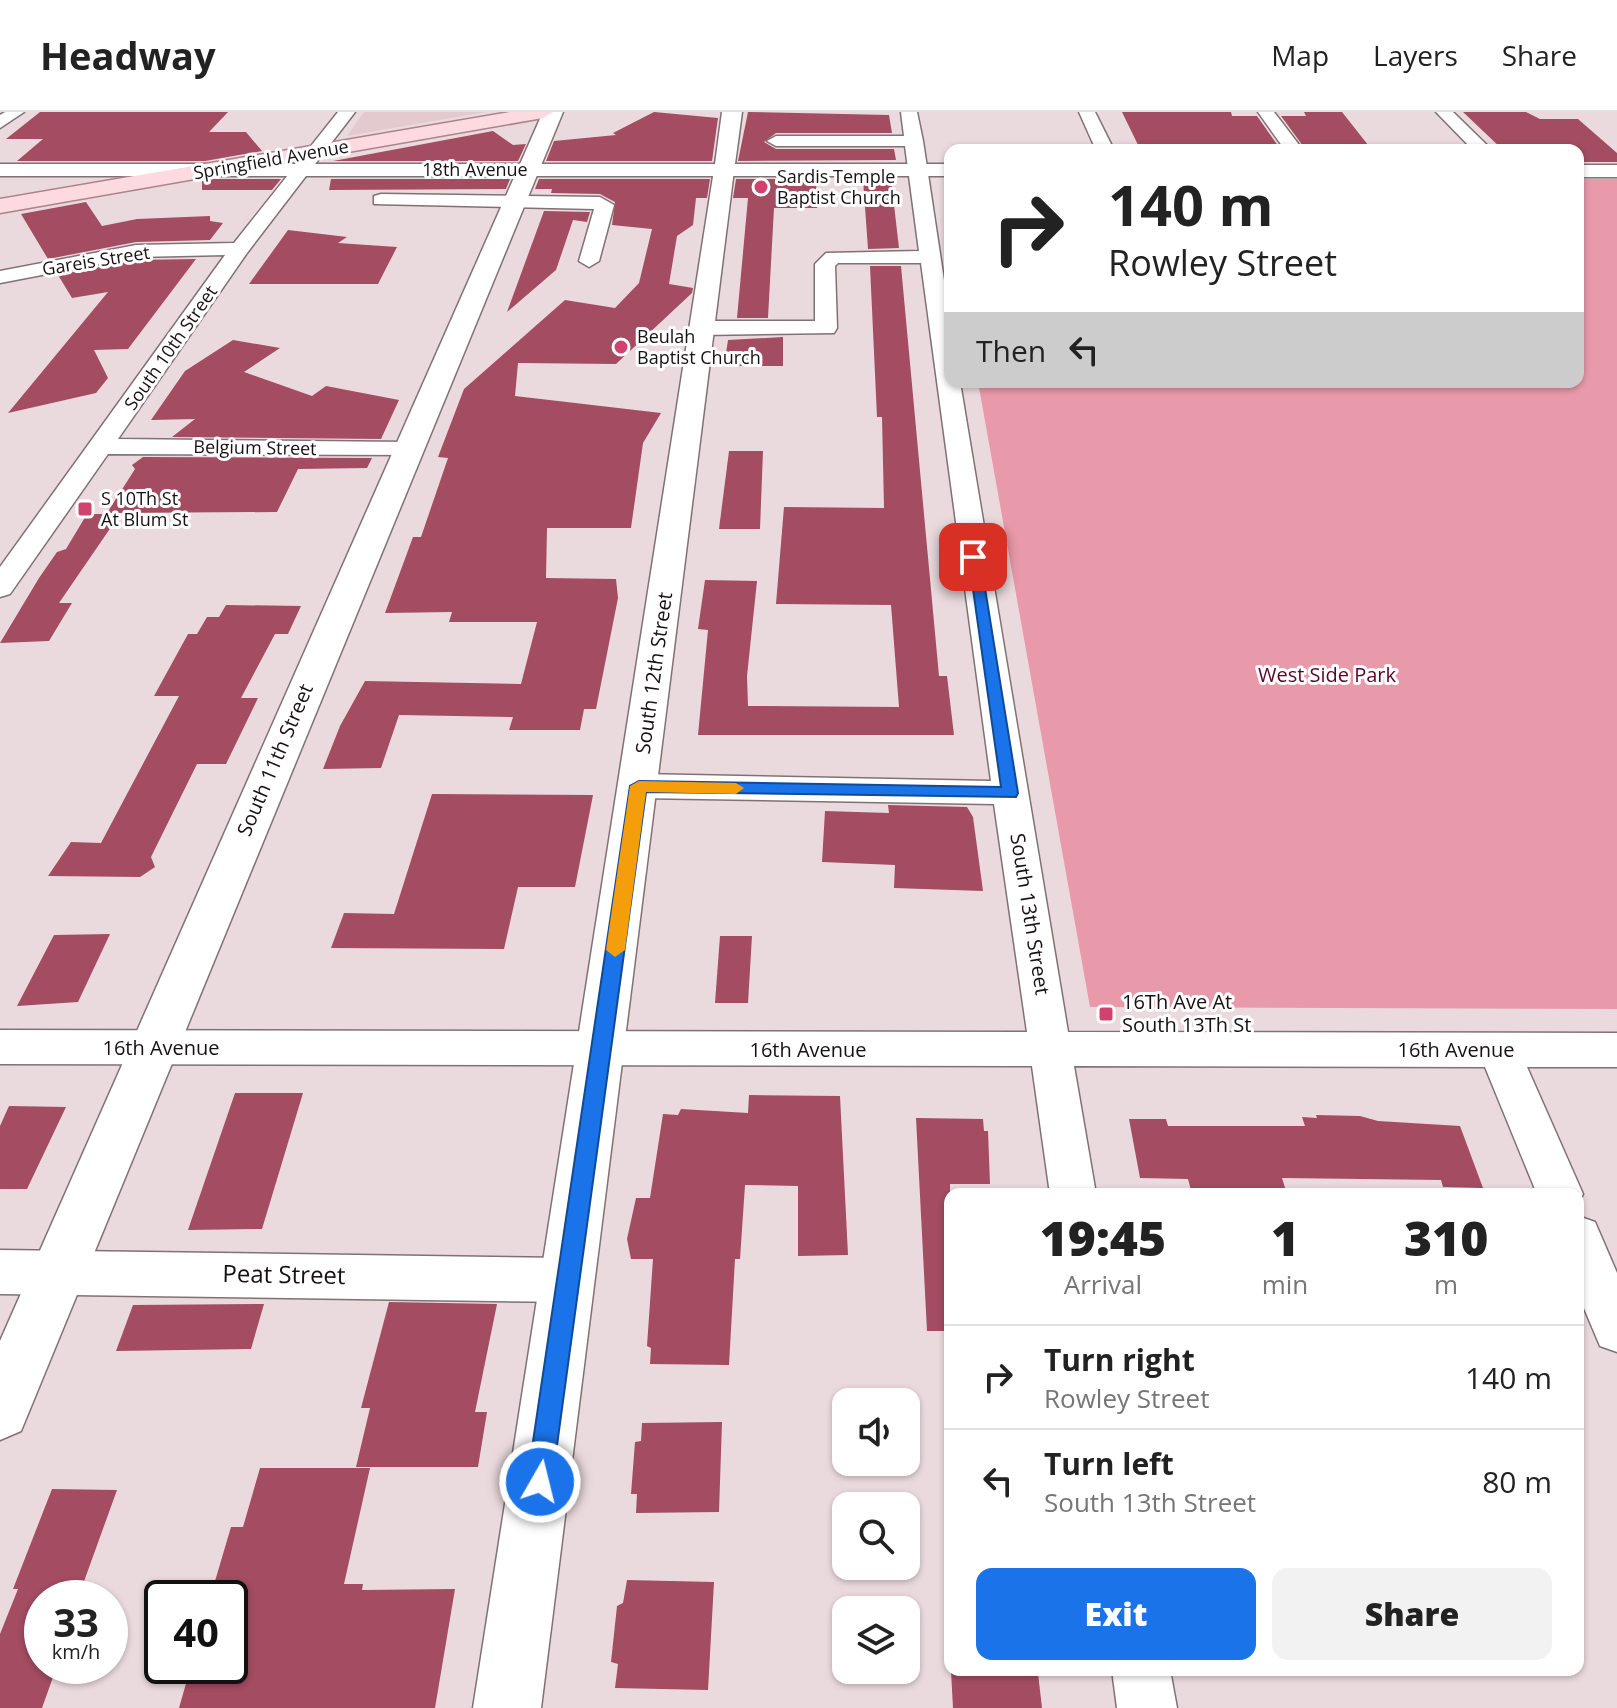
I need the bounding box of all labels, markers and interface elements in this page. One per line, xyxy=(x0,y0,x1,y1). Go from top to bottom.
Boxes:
text: Headway xyxy=(40,29,216,81)
text: Map xyxy=(1271,36,1329,74)
text: Layers xyxy=(1373,36,1458,74)
text: Share xyxy=(1502,36,1577,74)
street label: Springfield Avenue xyxy=(191,134,350,184)
street label: 18th Avenue xyxy=(422,157,528,181)
place label: Sardis Temple Baptist Church xyxy=(777,164,901,209)
text: 140 m xyxy=(1108,166,1274,242)
icon: right xyxy=(976,176,1080,280)
marker: Sardis Temple Baptist Church xyxy=(752,178,770,196)
text: Rowley Street xyxy=(1108,238,1337,287)
street label: Gareis Street xyxy=(40,240,151,280)
street label: South 10th Street xyxy=(118,280,222,414)
place label: Beulah Baptist Church xyxy=(637,324,761,369)
icon: left xyxy=(1062,328,1106,372)
text: Then xyxy=(976,330,1046,371)
marker: Beulah Baptist Church xyxy=(612,338,630,356)
street label: Belgium Street xyxy=(193,434,317,460)
place label: S 10Th St At Blum St xyxy=(101,486,188,531)
marker: S 10Th St At Blum St xyxy=(76,500,94,518)
pin xyxy=(939,523,1007,591)
icon: arrive xyxy=(951,535,995,579)
street label: South 12th Street xyxy=(629,590,678,756)
park label: West Side Park xyxy=(1258,661,1397,688)
street label: South 11th Street xyxy=(230,679,319,840)
street label: South 13th Street xyxy=(1004,831,1057,997)
place label: 16Th Ave At South 13Th St xyxy=(1122,988,1251,1038)
marker: 16Th Ave At South 13Th St xyxy=(1097,1005,1115,1023)
street label: 16th Avenue xyxy=(102,1034,220,1061)
street label: 16th Avenue xyxy=(749,1036,867,1063)
street label: 16th Avenue xyxy=(1397,1036,1515,1063)
text: 19:45 xyxy=(1040,1205,1166,1270)
text: 1 xyxy=(1271,1205,1299,1270)
text: 310 xyxy=(1404,1205,1488,1270)
street label: Peat Street xyxy=(222,1256,346,1291)
text: Arrival xyxy=(1064,1266,1142,1302)
text: min xyxy=(1262,1266,1308,1302)
text: m xyxy=(1434,1266,1458,1302)
text: Turn right xyxy=(1044,1339,1195,1380)
icon: right xyxy=(976,1355,1020,1399)
text: 140 m xyxy=(1465,1357,1552,1398)
text: Rowley Street xyxy=(1044,1380,1209,1416)
map controls xyxy=(832,1388,920,1684)
button: sound xyxy=(832,1388,920,1476)
position arrow xyxy=(498,1440,582,1524)
text: Turn left xyxy=(1044,1443,1174,1484)
icon: left xyxy=(976,1459,1020,1503)
text: 80 m xyxy=(1482,1461,1552,1502)
text: South 13th Street xyxy=(1044,1484,1256,1520)
button: search xyxy=(832,1492,920,1580)
button: Exit xyxy=(976,1568,1256,1660)
button: Share xyxy=(1272,1568,1552,1660)
speed limit sign: 40 xyxy=(144,1580,248,1684)
text: 33 xyxy=(53,1594,99,1649)
button: layers xyxy=(832,1596,920,1684)
text: km/h xyxy=(52,1638,100,1665)

